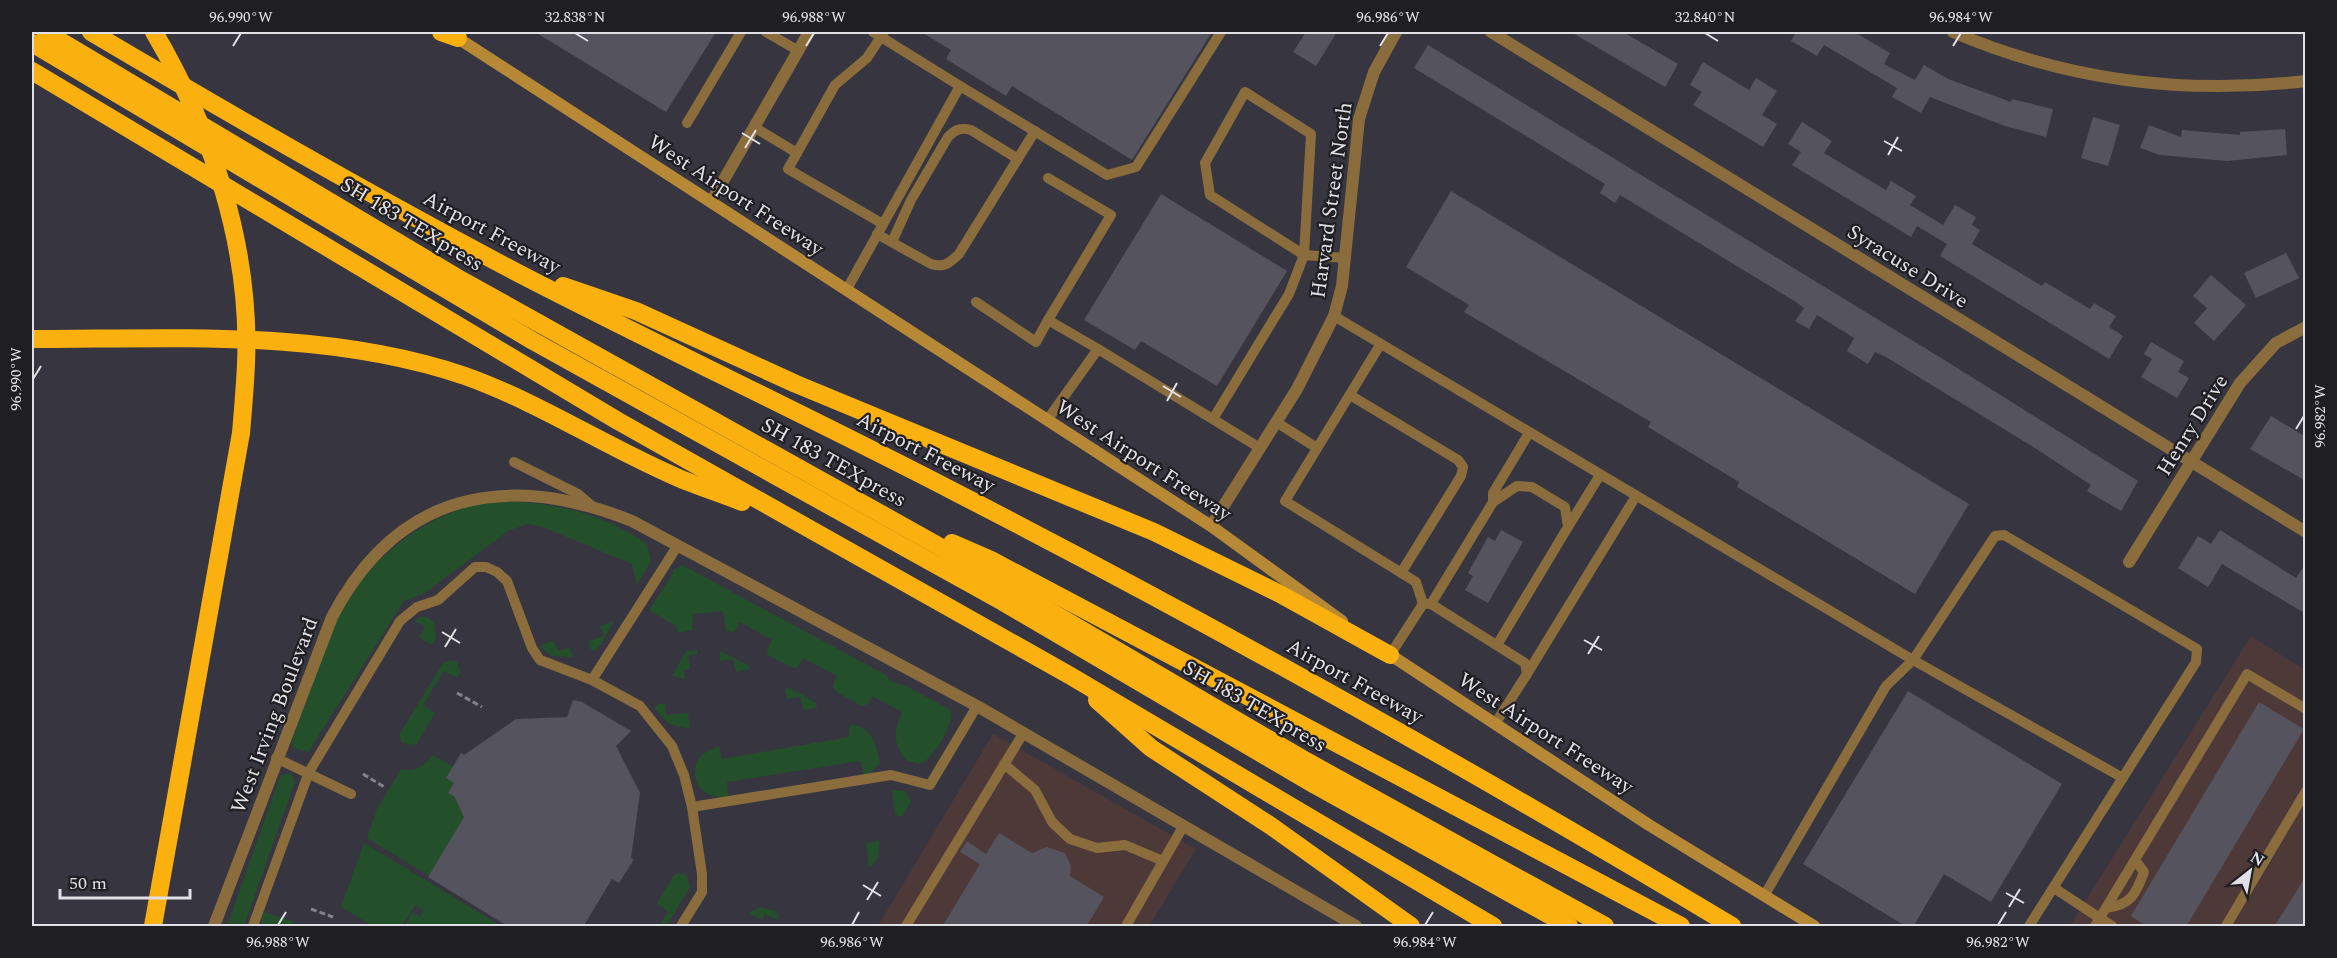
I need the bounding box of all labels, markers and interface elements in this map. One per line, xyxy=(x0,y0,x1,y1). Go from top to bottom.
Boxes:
text: 96.990°W xyxy=(209,6,273,29)
text: 32.838°N xyxy=(545,6,605,29)
text: 96.988°W xyxy=(782,6,846,29)
text: 96.986°W xyxy=(1356,6,1420,29)
text: 32.840°N xyxy=(1675,6,1735,29)
text: 96.984°W xyxy=(1929,6,1993,29)
street label: Harvard Street North xyxy=(1302,100,1362,300)
street label: West Airport Freeway xyxy=(641,127,830,265)
street label: SH 183 TEXpress xyxy=(334,169,489,280)
street label: Airport Freeway xyxy=(417,183,567,283)
street label: Syracuse Drive xyxy=(1840,217,1975,317)
text: 96.990°W xyxy=(5,347,28,411)
street label: Henry Drive xyxy=(2149,369,2237,483)
text: 96.982°W xyxy=(2309,384,2332,448)
street label: West Airport Freeway xyxy=(1049,392,1238,530)
street label: Airport Freeway xyxy=(851,404,1001,502)
street label: SH 183 TEXpress xyxy=(755,410,912,516)
street label: West Irving Boulevard xyxy=(223,613,327,818)
street label: Airport Freeway xyxy=(1280,631,1430,733)
street label: SH 183 TEXpress xyxy=(1176,653,1333,761)
street label: West Airport Freeway xyxy=(1451,665,1640,803)
north arrow xyxy=(2220,841,2280,901)
text: N xyxy=(2245,845,2269,873)
scale bar xyxy=(60,862,190,900)
text: 50 m xyxy=(69,870,107,897)
text: 96.988°W xyxy=(246,931,310,954)
text: 96.986°W xyxy=(820,931,884,954)
text: 96.984°W xyxy=(1393,931,1457,954)
text: 96.982°W xyxy=(1966,931,2030,954)

